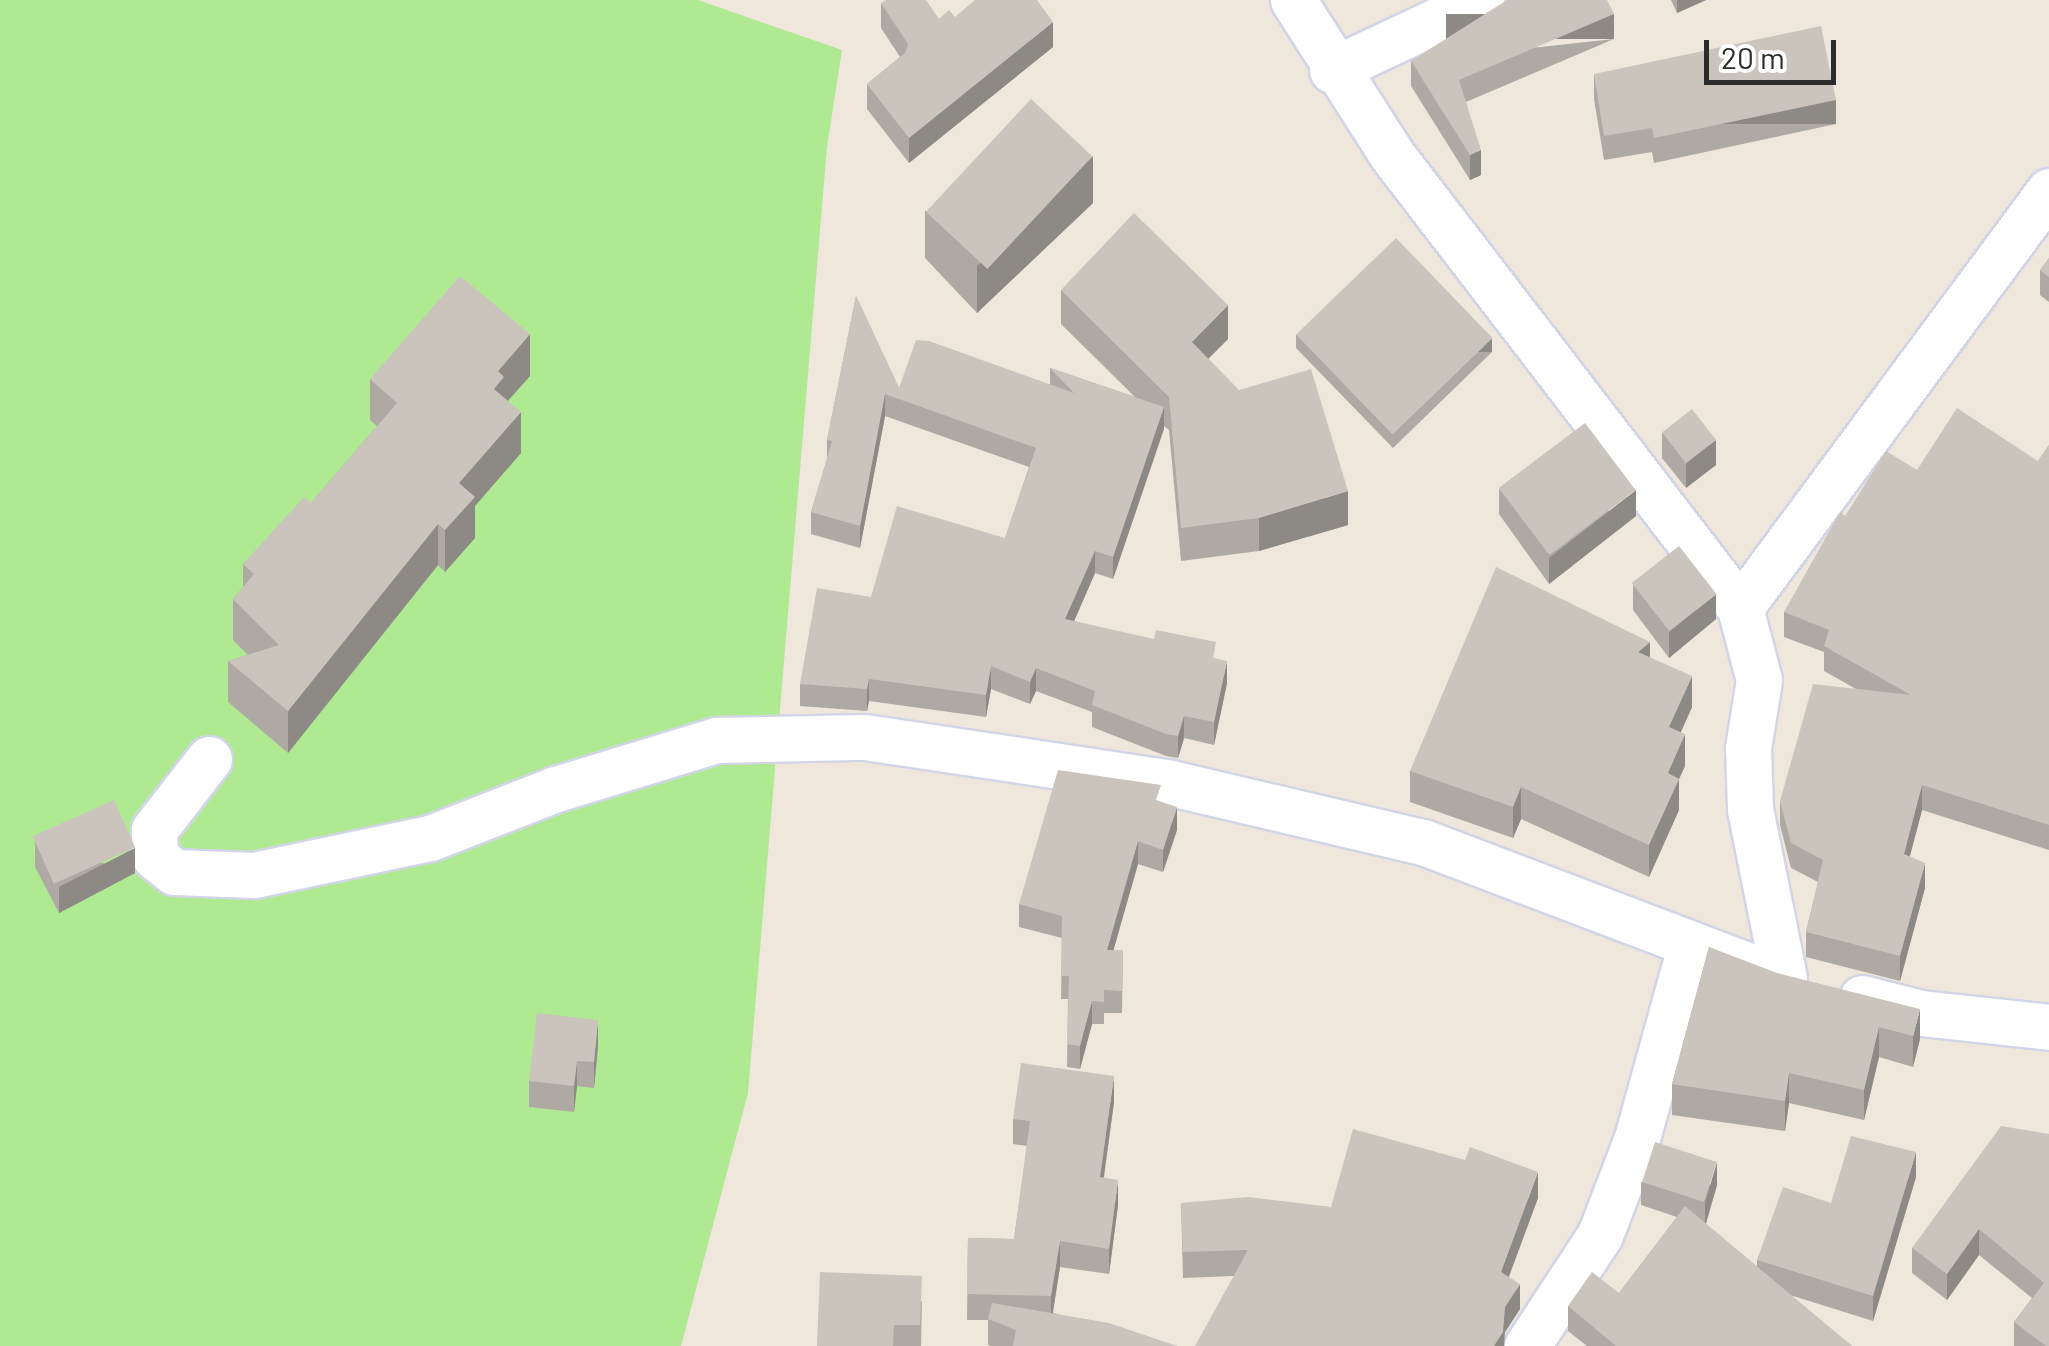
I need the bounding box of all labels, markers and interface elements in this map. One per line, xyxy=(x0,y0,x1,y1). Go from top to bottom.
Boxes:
scale bar xyxy=(1709,20,1842,82)
text: 20 m xyxy=(1721,39,1785,75)

